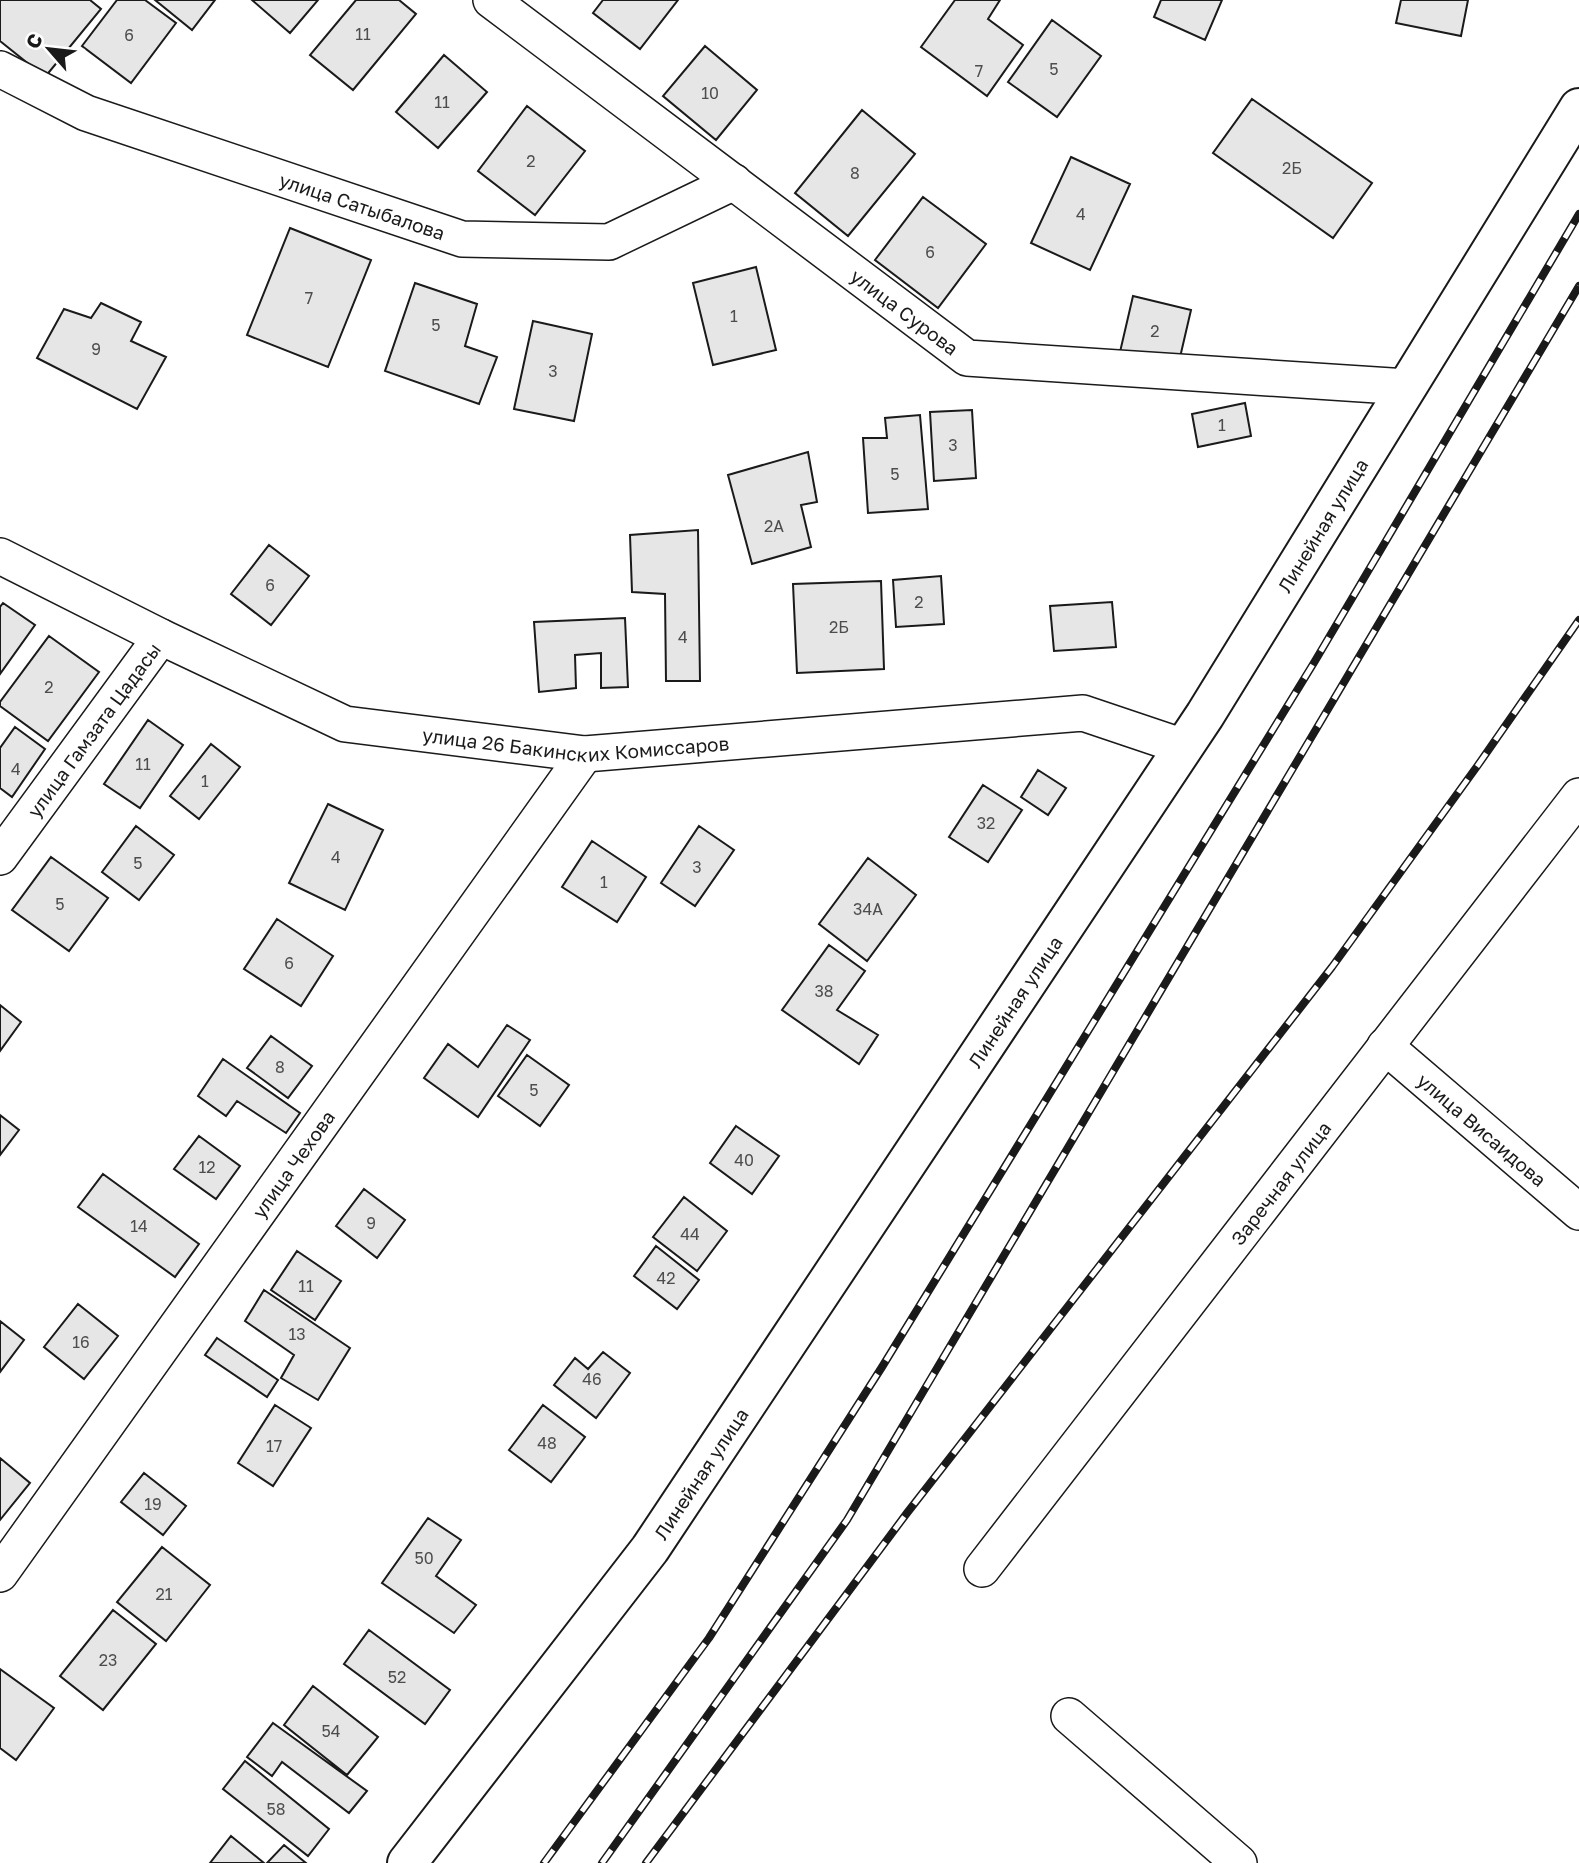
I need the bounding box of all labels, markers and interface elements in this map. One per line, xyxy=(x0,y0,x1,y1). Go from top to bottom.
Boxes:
north arrow xyxy=(14,14,84,84)
house number: 11 xyxy=(355,24,371,44)
house number: 6 xyxy=(124,25,134,45)
text: С xyxy=(20,29,47,52)
house number: 5 xyxy=(1049,59,1059,79)
house number: 7 xyxy=(975,61,983,81)
house number: 10 xyxy=(701,83,719,103)
house number: 11 xyxy=(434,92,450,112)
house number: 2 xyxy=(526,151,536,171)
house number: 2Б xyxy=(1282,158,1302,178)
house number: 8 xyxy=(850,163,860,183)
street label: улица Сатыбалова xyxy=(277,167,448,244)
house number: 4 xyxy=(1076,204,1086,224)
house number: 6 xyxy=(925,242,935,262)
street label: улица Сурова xyxy=(847,264,963,359)
house number: 7 xyxy=(305,288,313,308)
house number: 1 xyxy=(730,306,738,326)
house number: 5 xyxy=(431,315,441,335)
house number: 2 xyxy=(1150,321,1160,341)
house number: 9 xyxy=(91,339,101,359)
house number: 3 xyxy=(548,361,558,381)
house number: 1 xyxy=(1218,415,1226,435)
house number: 3 xyxy=(948,435,958,455)
street label: Линейная улица xyxy=(1272,454,1372,596)
house number: 5 xyxy=(890,464,900,484)
house number: 2А xyxy=(764,516,784,536)
house number: 6 xyxy=(265,575,275,595)
house number: 2 xyxy=(914,592,924,612)
house number: 2Б xyxy=(829,617,849,637)
house number: 4 xyxy=(678,627,688,647)
street label: улица Гамзата Цадасы xyxy=(22,638,165,821)
house number: 2 xyxy=(44,677,54,697)
street label: улица 26 Бакинских Комиссаров xyxy=(421,722,730,766)
house number: 11 xyxy=(135,754,151,774)
house number: 4 xyxy=(11,759,21,779)
house number: 1 xyxy=(201,771,209,791)
house number: 32 xyxy=(977,813,995,833)
house number: 4 xyxy=(331,847,341,867)
house number: 5 xyxy=(133,853,143,873)
house number: 3 xyxy=(692,857,702,877)
house number: 1 xyxy=(600,872,608,892)
house number: 5 xyxy=(55,894,65,914)
house number: 34А xyxy=(853,899,883,919)
street label: Линейная улица xyxy=(963,931,1066,1071)
house number: 6 xyxy=(284,953,294,973)
house number: 38 xyxy=(814,981,834,1001)
house number: 8 xyxy=(275,1057,285,1077)
street label: улица Висаидова xyxy=(1413,1068,1551,1191)
house number: 5 xyxy=(529,1080,539,1100)
street label: улица Чехова xyxy=(247,1105,339,1222)
street label: Заречная улица xyxy=(1225,1116,1335,1249)
house number: 40 xyxy=(734,1150,754,1170)
house number: 12 xyxy=(198,1157,216,1177)
house number: 9 xyxy=(366,1213,376,1233)
house number: 14 xyxy=(130,1216,148,1236)
house number: 44 xyxy=(680,1224,700,1244)
house number: 42 xyxy=(656,1268,676,1288)
house number: 11 xyxy=(298,1276,314,1296)
house number: 13 xyxy=(288,1324,306,1344)
house number: 16 xyxy=(72,1332,90,1352)
house number: 46 xyxy=(582,1369,602,1389)
street label: Линейная улица xyxy=(648,1403,752,1543)
house number: 48 xyxy=(537,1433,557,1453)
house number: 17 xyxy=(266,1436,282,1456)
house number: 19 xyxy=(144,1494,162,1514)
house number: 50 xyxy=(414,1548,434,1568)
house number: 21 xyxy=(155,1584,173,1604)
house number: 23 xyxy=(99,1650,117,1670)
house number: 52 xyxy=(388,1667,406,1687)
house number: 54 xyxy=(321,1721,341,1741)
house number: 58 xyxy=(266,1799,286,1819)

